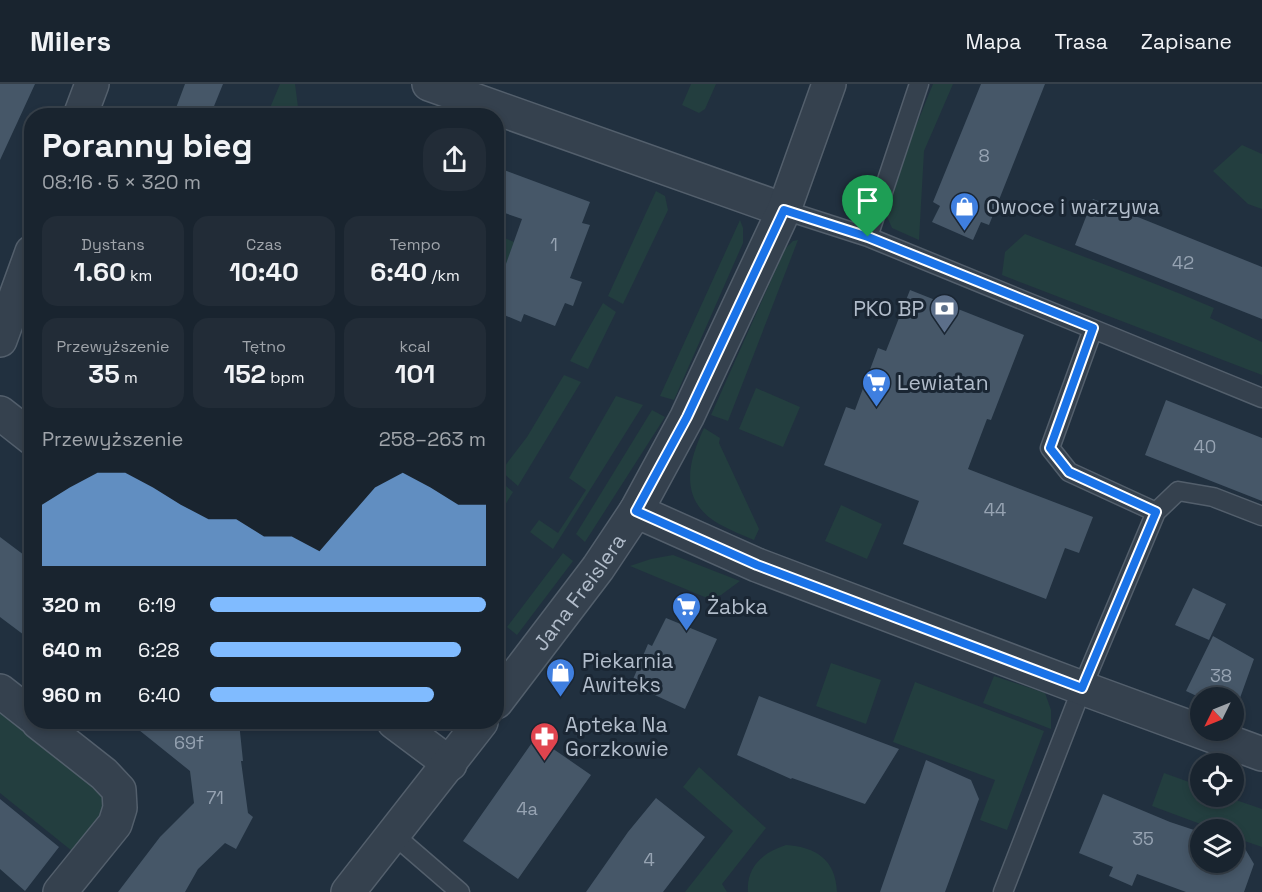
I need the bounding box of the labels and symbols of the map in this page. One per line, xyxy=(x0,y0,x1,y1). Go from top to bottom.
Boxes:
house number: 8 xyxy=(978,144,990,167)
pin xyxy=(842,175,893,237)
shop icon: Owoce i warzywa xyxy=(949,190,981,232)
place label: Owoce i warzywa xyxy=(986,193,1160,220)
house number: 1 xyxy=(550,233,558,256)
house number: 42 xyxy=(1172,251,1194,274)
bank icon: PKO BP xyxy=(929,292,961,334)
place label: PKO BP xyxy=(853,295,924,322)
supermarket icon: Lewiatan xyxy=(860,366,892,408)
place label: Lewiatan xyxy=(897,369,989,396)
house number: 40 xyxy=(1194,435,1216,458)
house number: 44 xyxy=(984,498,1006,521)
street label: Jana Freislera xyxy=(527,528,631,656)
supermarket icon: Żabka xyxy=(670,590,702,632)
place label: Żabka xyxy=(707,593,768,620)
place label: Piekarnia Awiteks xyxy=(582,647,673,698)
shop icon: Piekarnia Awiteks xyxy=(545,656,577,698)
house number: 38 xyxy=(1210,664,1232,687)
north arrow xyxy=(1190,687,1244,741)
place label: Apteka Na Gorzkowie xyxy=(565,711,669,762)
pharmacy icon: Apteka Na Gorzkowie xyxy=(528,720,560,762)
house number: 69f xyxy=(174,731,204,754)
house number: 71 xyxy=(206,786,224,809)
house number: 4a xyxy=(516,797,538,820)
house number: 35 xyxy=(1132,827,1154,850)
house number: 4 xyxy=(643,848,655,871)

